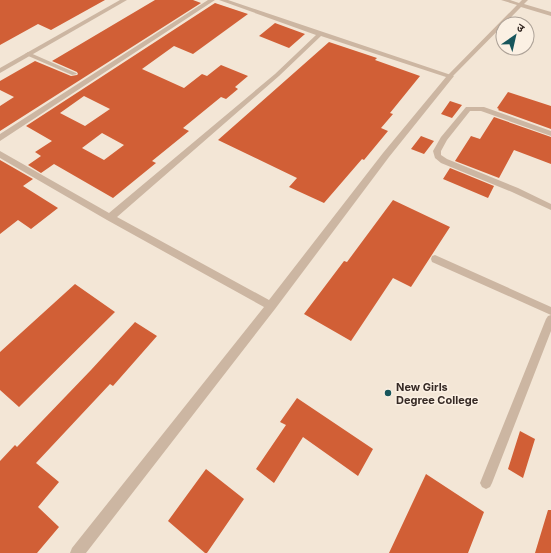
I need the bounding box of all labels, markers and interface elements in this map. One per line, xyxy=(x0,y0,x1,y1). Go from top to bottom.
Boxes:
north arrow xyxy=(495,16,535,56)
text: उ xyxy=(514,20,528,36)
place label: New Girls Degree College xyxy=(396,380,479,407)
marker: New Girls Degree College xyxy=(383,388,393,398)

